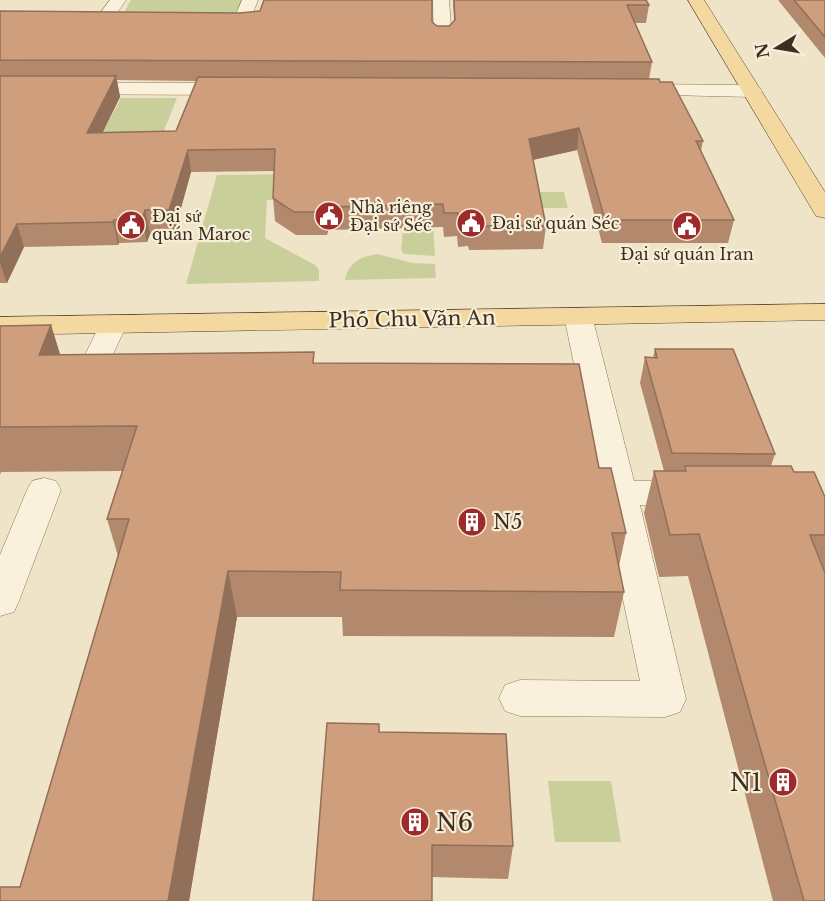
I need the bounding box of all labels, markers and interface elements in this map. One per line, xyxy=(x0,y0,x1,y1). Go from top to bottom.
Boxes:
north arrow xyxy=(747,18,807,78)
text: N xyxy=(751,42,774,60)
place label: Nhà riêng Đại sứ Séc xyxy=(350,197,432,235)
public building icon: Nhà riêng Đại sứ Séc xyxy=(313,200,345,232)
place label: Đại sứ quán Maroc xyxy=(152,206,251,244)
public building icon: Đại sứ quán Séc xyxy=(455,207,487,239)
public building icon: Đại sứ quán Maroc xyxy=(115,209,147,241)
public building icon: Đại sứ quán Iran xyxy=(671,210,703,242)
place label: Đại sứ quán Séc xyxy=(492,213,620,233)
place label: Đại sứ quán Iran xyxy=(620,244,754,264)
street label: Phố Chu Văn An xyxy=(328,306,496,332)
building icon: N5 xyxy=(456,506,488,538)
place label: N5 xyxy=(493,510,522,534)
building icon: N1 xyxy=(767,766,799,798)
place label: N1 xyxy=(730,768,762,797)
building icon: N6 xyxy=(399,806,431,838)
place label: N6 xyxy=(436,808,473,837)

